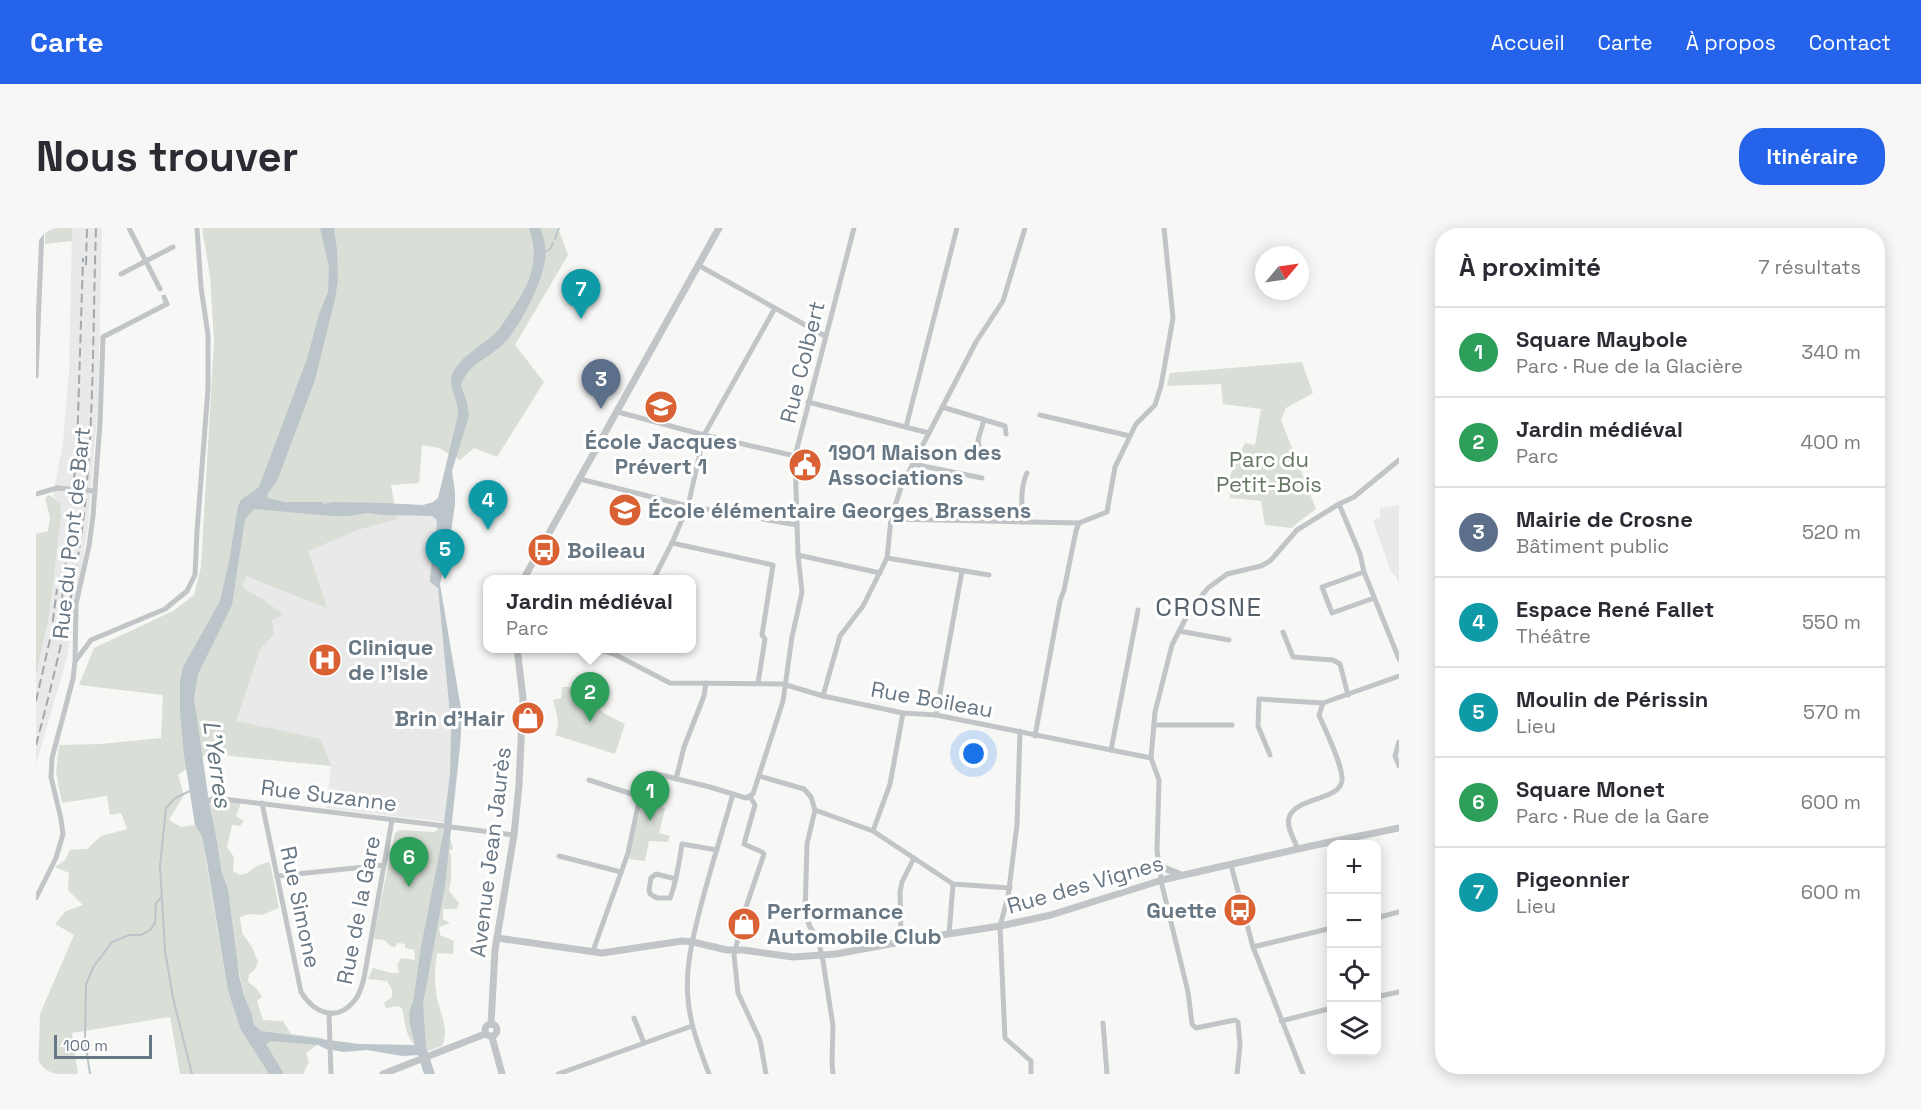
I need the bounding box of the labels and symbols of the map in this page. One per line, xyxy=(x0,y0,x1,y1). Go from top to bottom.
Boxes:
north arrow xyxy=(1255,246,1309,300)
pin: 7 xyxy=(562,270,600,319)
street label: Rue Colbert xyxy=(773,298,831,426)
pin: 3 xyxy=(582,360,620,409)
school or university icon: École Jacques Prévert 1 xyxy=(643,389,679,425)
street label: Rue du Pont de Bart xyxy=(46,426,96,640)
place label: École Jacques Prévert 1 xyxy=(585,427,737,480)
place label: 1901 Maison des Associations xyxy=(828,438,1002,491)
park label: Parc du Petit-Bois xyxy=(1216,445,1322,498)
public building icon: 1901 Maison des Associations xyxy=(787,447,823,483)
pin: 4 xyxy=(468,480,508,530)
school or university icon: École élémentaire Georges Brassens xyxy=(607,492,643,528)
place label: École élémentaire Georges Brassens xyxy=(648,496,1031,524)
pin: 5 xyxy=(426,530,464,579)
bus stop icon: Boileau xyxy=(526,532,562,568)
place label: Boileau xyxy=(567,536,645,564)
district label: CROSNE xyxy=(1155,590,1263,624)
place label: Clinique de l'Isle xyxy=(348,633,434,686)
hospital icon: Clinique de l'Isle xyxy=(307,642,343,678)
pin: 2 xyxy=(570,672,610,722)
street label: Rue Boileau xyxy=(869,674,995,724)
shop icon: Brin d'Hair xyxy=(510,700,546,736)
place label: Brin d'Hair xyxy=(394,704,505,732)
water label: L'Yerres xyxy=(196,718,239,811)
your location xyxy=(959,739,988,768)
street label: Avenue Jean Jaurès xyxy=(463,745,517,959)
pin: 1 xyxy=(630,772,670,821)
street label: Rue Suzanne xyxy=(259,773,399,817)
street label: Rue de la Gare xyxy=(330,833,386,987)
pin: 6 xyxy=(390,838,428,887)
street label: Rue Simone xyxy=(274,843,328,971)
street label: Rue des Vignes xyxy=(1004,848,1166,920)
bus stop icon: Guette xyxy=(1222,892,1258,928)
place label: Guette xyxy=(1146,896,1217,924)
place label: Performance Automobile Club xyxy=(767,897,941,950)
shop icon: Performance Automobile Club xyxy=(726,906,762,942)
scale bar xyxy=(54,1032,152,1060)

